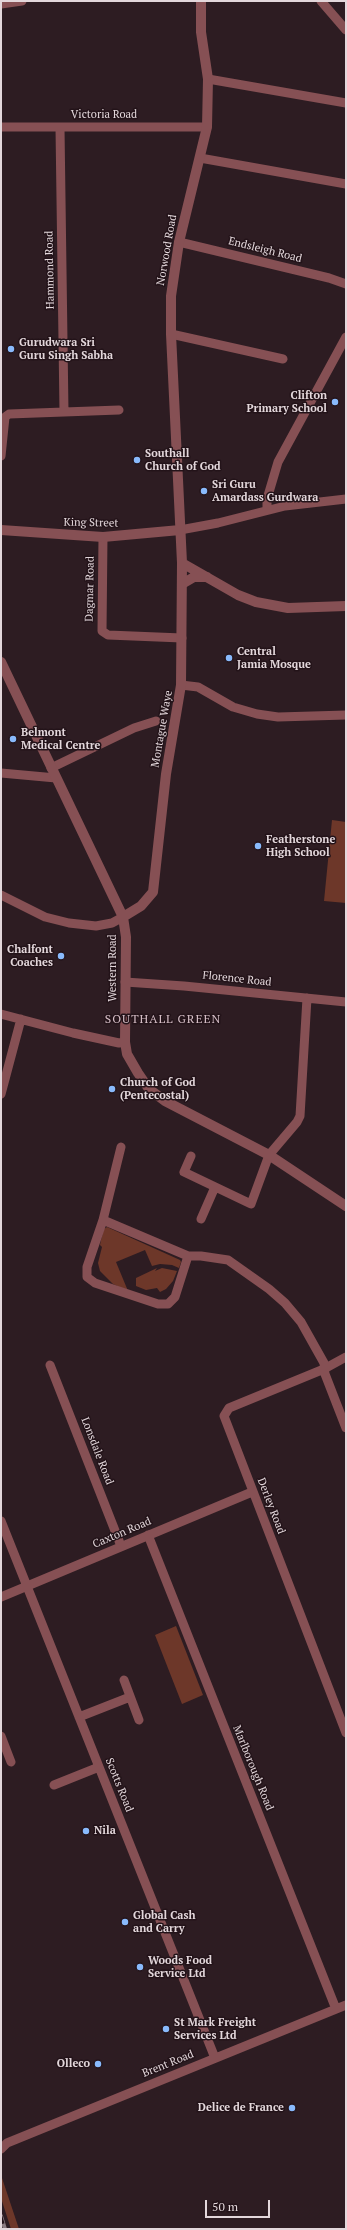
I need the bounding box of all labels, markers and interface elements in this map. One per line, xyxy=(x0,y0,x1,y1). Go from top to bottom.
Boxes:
street label: Victoria Road xyxy=(71,108,137,122)
street label: Norwood Road xyxy=(154,213,180,287)
street label: Hammond Road xyxy=(43,231,57,309)
street label: Endsleigh Road xyxy=(227,234,303,266)
place label: Gurudwara Sri Guru Singh Sabha xyxy=(19,336,113,362)
marker: Gurudwara Sri Guru Singh Sabha xyxy=(6,344,16,354)
place label: Clifton Primary School xyxy=(247,389,327,415)
marker: Clifton Primary School xyxy=(330,397,340,407)
place label: Southall Church of God xyxy=(145,447,221,473)
marker: Southall Church of God xyxy=(132,455,142,465)
place label: Sri Guru Amardass Gurdwara xyxy=(212,478,318,504)
marker: Sri Guru Amardass Gurdwara xyxy=(199,486,209,496)
street label: King Street xyxy=(64,516,118,530)
street label: Dagmar Road xyxy=(83,556,97,622)
place label: Central Jamia Mosque xyxy=(237,645,311,671)
marker: Central Jamia Mosque xyxy=(224,653,234,663)
street label: Montague Waye xyxy=(149,689,175,769)
place label: Belmont Medical Centre xyxy=(21,726,100,752)
marker: Belmont Medical Centre xyxy=(8,734,18,744)
place label: Featherstone High School xyxy=(266,833,335,859)
marker: Featherstone High School xyxy=(253,841,263,851)
street label: Western Road xyxy=(106,934,120,1002)
place label: Chalfont Coaches xyxy=(7,943,53,969)
marker: Chalfont Coaches xyxy=(56,951,66,961)
street label: Florence Road xyxy=(202,969,272,989)
district label: SOUTHALL GREEN xyxy=(105,1013,221,1027)
place label: Church of God (Pentecostal) xyxy=(120,1076,196,1102)
marker: Church of God (Pentecostal) xyxy=(107,1084,117,1094)
street label: Lonsdale Road xyxy=(78,1415,116,1487)
street label: Derley Road xyxy=(254,1476,288,1536)
street label: Caxton Road xyxy=(91,1515,153,1551)
street label: Marlborough Road xyxy=(230,1723,276,1813)
street label: Scotts Road xyxy=(102,1756,136,1814)
place label: Nila xyxy=(94,1824,116,1838)
marker: Nila xyxy=(81,1826,91,1836)
place label: Global Cash and Carry xyxy=(133,1909,196,1935)
marker: Global Cash and Carry xyxy=(120,1917,130,1927)
place label: Woods Food Service Ltd xyxy=(148,1954,212,1980)
marker: Woods Food Service Ltd xyxy=(135,1962,145,1972)
place label: St Mark Freight Services Ltd xyxy=(174,2016,256,2042)
marker: St Mark Freight Services Ltd xyxy=(161,2024,171,2034)
street label: Brent Road xyxy=(140,2048,196,2080)
place label: Olleco xyxy=(57,2057,90,2071)
marker: Olleco xyxy=(93,2059,103,2069)
place label: Delice de France xyxy=(198,2101,284,2115)
marker: Delice de France xyxy=(287,2103,297,2113)
scale bar xyxy=(207,2192,272,2218)
text: 50 m xyxy=(212,2199,238,2214)

